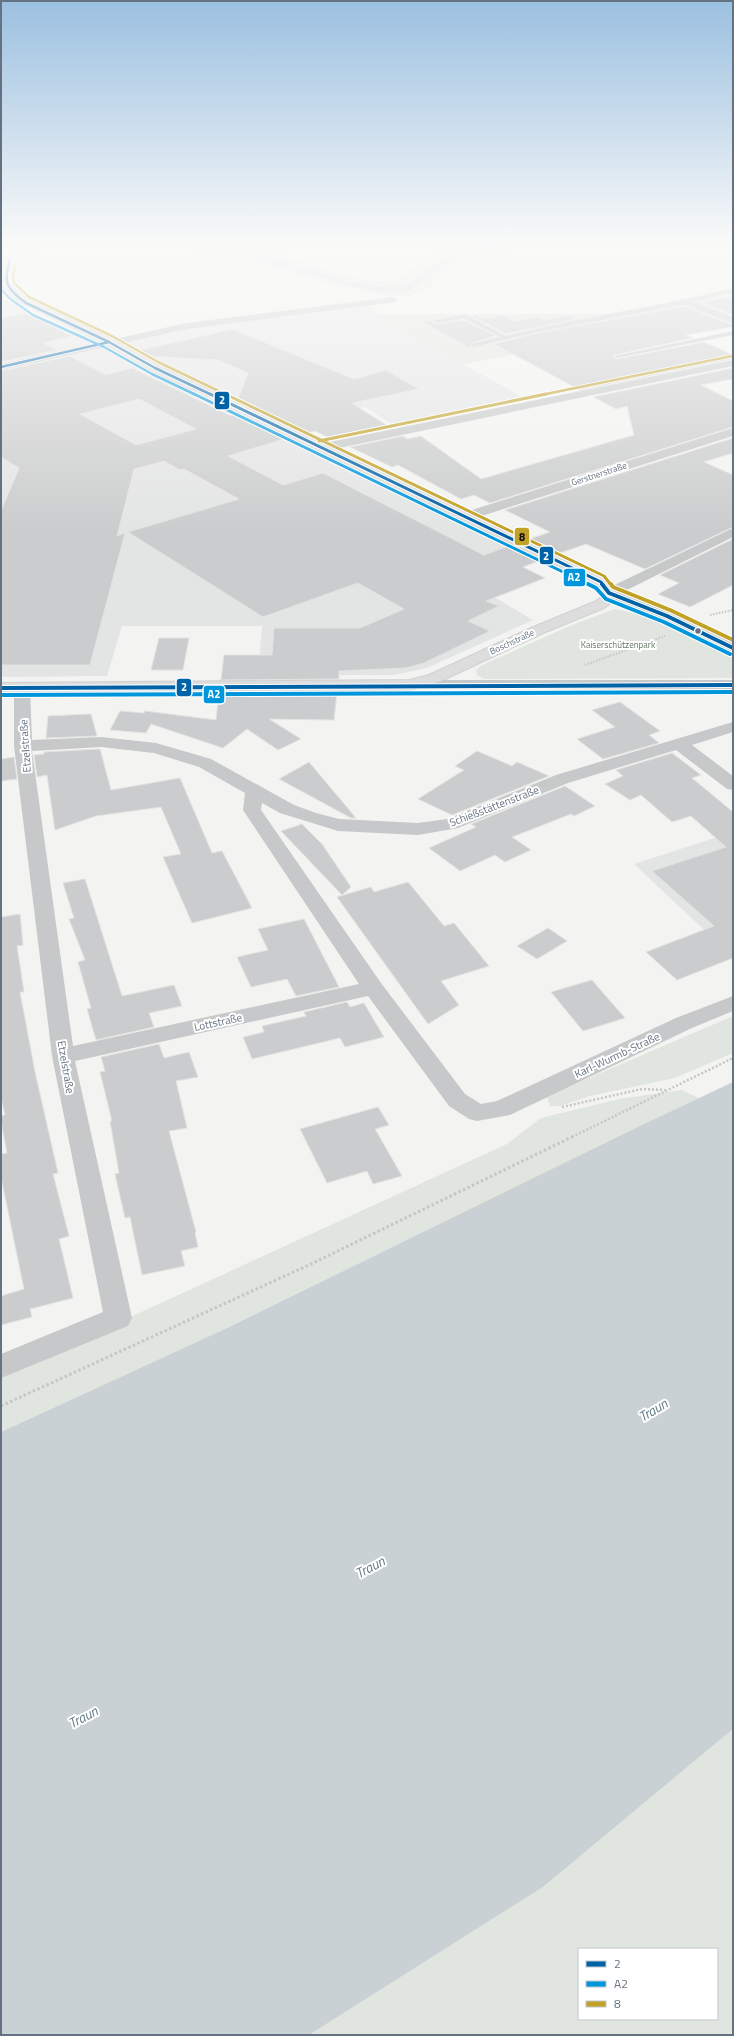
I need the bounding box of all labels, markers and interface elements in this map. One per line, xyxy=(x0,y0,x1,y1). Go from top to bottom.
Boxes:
line badge: 2 xyxy=(214,391,230,410)
text: 2 xyxy=(219,392,225,408)
street label: Gerstnerstraße xyxy=(569,458,629,489)
line badge: 8 xyxy=(514,527,530,546)
text: 8 xyxy=(519,529,525,545)
line badge: 2 xyxy=(539,546,554,565)
text: 2 xyxy=(543,548,549,564)
line badge: A2 xyxy=(563,568,586,587)
text: A2 xyxy=(568,569,580,585)
street label: Boschstraße xyxy=(487,625,537,658)
unlabelled marker xyxy=(693,626,703,636)
park label: Kaiserschützenpark xyxy=(581,638,656,651)
line badge: 2 xyxy=(176,678,192,697)
text: 2 xyxy=(181,679,187,695)
line badge: A2 xyxy=(203,685,225,704)
text: A2 xyxy=(208,686,220,702)
street label: Etzelstraße xyxy=(15,719,35,773)
street label: Schießstättenstraße xyxy=(447,781,542,830)
street label: Lottstraße xyxy=(192,1009,244,1035)
street label: Karl-Wurmb-Straße xyxy=(572,1028,663,1082)
street label: Etzelstraße xyxy=(54,1039,79,1095)
water label: Traun xyxy=(634,1392,672,1427)
water label: Traun xyxy=(351,1550,389,1583)
water label: Traun xyxy=(64,1700,102,1733)
legend xyxy=(578,1948,718,2020)
text: 2 xyxy=(614,1954,621,1973)
text: A2 xyxy=(614,1974,628,1993)
text: 8 xyxy=(614,1994,621,2013)

